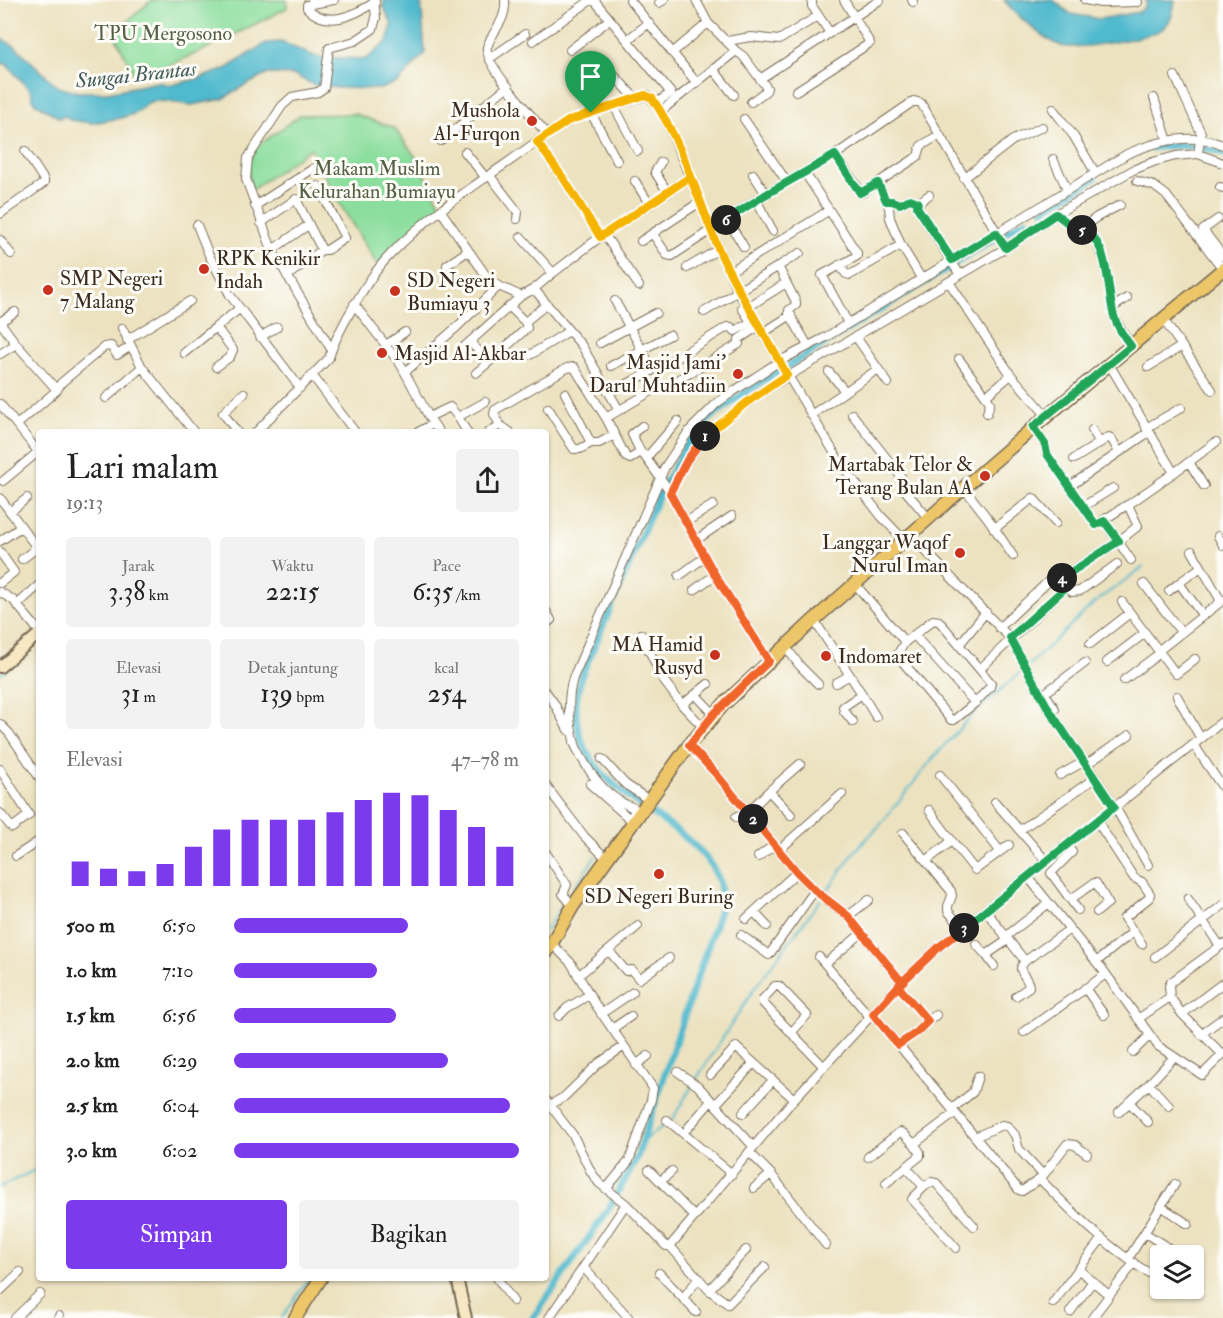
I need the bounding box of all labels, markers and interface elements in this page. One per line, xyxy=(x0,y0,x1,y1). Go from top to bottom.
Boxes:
park label: TPU Mergosono xyxy=(94,21,232,46)
pin xyxy=(565,51,616,113)
water label: Sungai Brantas xyxy=(74,55,199,95)
icon: arrive xyxy=(574,60,607,93)
place label: Mushola Al-Furqon xyxy=(432,98,521,146)
marker: Mushola Al-Furqon xyxy=(525,114,539,128)
park label: Makam Muslim Kelurahan Bumiayu xyxy=(298,156,456,204)
pin: 6 xyxy=(711,205,741,235)
text: 6 xyxy=(722,210,730,230)
pin: 5 xyxy=(1067,215,1097,245)
text: 5 xyxy=(1078,220,1086,240)
place label: RPK Kenikir Indah xyxy=(216,246,321,294)
marker: RPK Kenikir Indah xyxy=(197,262,211,276)
place label: SMP Negeri 7 Malang xyxy=(60,266,163,314)
place label: SD Negeri Bumiayu 3 xyxy=(407,268,495,316)
marker: SMP Negeri 7 Malang xyxy=(41,283,55,297)
marker: SD Negeri Bumiayu 3 xyxy=(388,284,402,298)
place label: Masjid Al-Akbar xyxy=(394,341,527,366)
marker: Masjid Al-Akbar xyxy=(375,346,389,360)
place label: Masjid Jami' Darul Muhtadiin xyxy=(589,350,726,398)
marker: Masjid Jami' Darul Muhtadiin xyxy=(731,367,745,381)
pin: 1 xyxy=(690,421,720,451)
text: 1 xyxy=(702,426,708,446)
text: Lari malam xyxy=(66,447,218,488)
button: share xyxy=(456,449,519,512)
place label: Martabak Telor & Terang Bulan AA xyxy=(828,452,973,500)
marker: Martabak Telor & Terang Bulan AA xyxy=(978,469,992,483)
text: 19:13 xyxy=(66,490,103,515)
place label: Langgar Waqof Nurul Iman xyxy=(822,530,952,578)
marker: Langgar Waqof Nurul Iman xyxy=(953,546,967,560)
text: Jarak xyxy=(122,556,155,576)
text: Waktu xyxy=(271,556,314,576)
text: Pace xyxy=(432,556,461,576)
pin: 4 xyxy=(1047,563,1077,593)
text: 4 xyxy=(1058,568,1066,588)
text: 3.38 xyxy=(108,576,145,608)
text: 22:15 xyxy=(266,576,319,608)
text: 6:35 xyxy=(412,576,453,608)
text: km xyxy=(145,585,169,605)
text: /km xyxy=(453,585,481,605)
place label: MA Hamid Rusyd xyxy=(612,632,703,680)
place label: Indomaret xyxy=(838,644,922,669)
marker: MA Hamid Rusyd xyxy=(708,648,722,662)
marker: Indomaret xyxy=(819,649,833,663)
text: Elevasi xyxy=(116,658,161,678)
text: Detak jantung xyxy=(247,658,338,678)
text: kcal xyxy=(434,658,459,678)
text: 31 xyxy=(121,678,140,710)
text: 139 xyxy=(260,678,293,710)
text: 254 xyxy=(428,678,465,710)
text: m xyxy=(140,687,156,707)
text: bpm xyxy=(293,687,325,707)
text: Elevasi xyxy=(66,747,123,772)
text: 47–78 m xyxy=(451,747,519,772)
pin: 2 xyxy=(738,804,768,834)
text: 2 xyxy=(749,809,757,829)
marker: SD Negeri Buring xyxy=(652,867,666,881)
place label: SD Negeri Buring xyxy=(584,884,735,909)
text: 500 m xyxy=(66,913,115,938)
text: 6:50 xyxy=(162,913,196,938)
pin: 3 xyxy=(949,913,979,943)
text: 3 xyxy=(961,918,967,938)
text: 1.0 km xyxy=(66,958,117,983)
text: 7:10 xyxy=(162,958,193,983)
text: 1.5 km xyxy=(66,1003,115,1028)
text: 6:56 xyxy=(162,1003,196,1028)
text: 2.0 km xyxy=(66,1048,120,1073)
text: 6:29 xyxy=(162,1048,197,1073)
text: 2.5 km xyxy=(66,1093,118,1118)
text: 6:04 xyxy=(162,1093,198,1118)
text: 3.0 km xyxy=(66,1138,117,1163)
text: 6:02 xyxy=(162,1138,197,1163)
button: Simpan xyxy=(66,1200,287,1269)
button: Bagikan xyxy=(299,1200,519,1269)
map controls xyxy=(1150,1245,1204,1299)
button: layers xyxy=(1150,1245,1204,1299)

